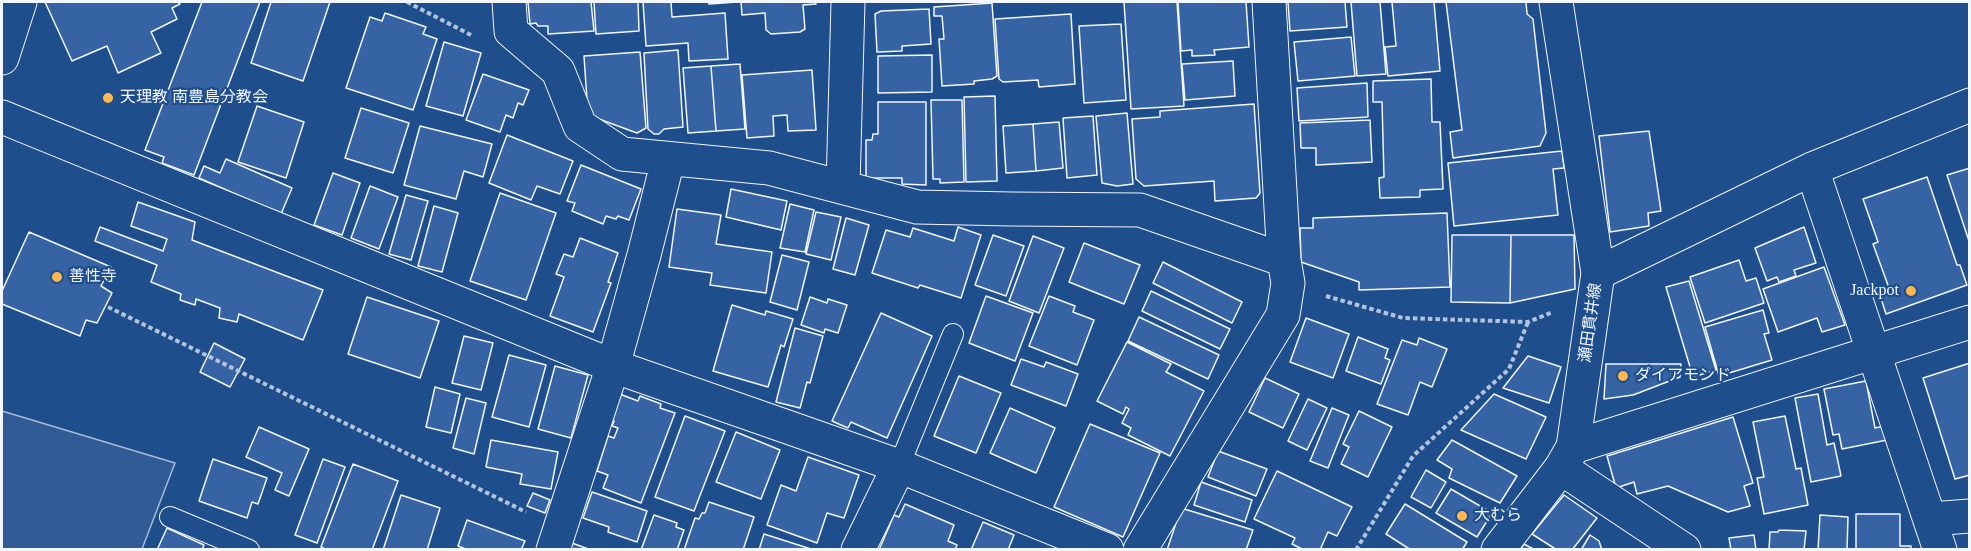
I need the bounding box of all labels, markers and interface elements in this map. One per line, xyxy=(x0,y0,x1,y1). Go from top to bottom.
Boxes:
place label: 天理教 南豊島分教会 xyxy=(120,88,268,108)
marker: 天理教 南豊島分教会 xyxy=(101,91,115,105)
place label: 善性寺 xyxy=(69,267,117,287)
marker: 善性寺 xyxy=(50,270,64,284)
place label: Jackpot xyxy=(1850,281,1899,301)
street label: 瀬田貫井線 xyxy=(1576,282,1606,364)
marker: Jackpot xyxy=(1904,284,1918,298)
place label: ダイアモンド xyxy=(1635,366,1731,386)
marker: ダイアモンド xyxy=(1616,369,1630,383)
place label: 大むら xyxy=(1474,506,1522,526)
marker: 大むら xyxy=(1455,509,1469,523)

